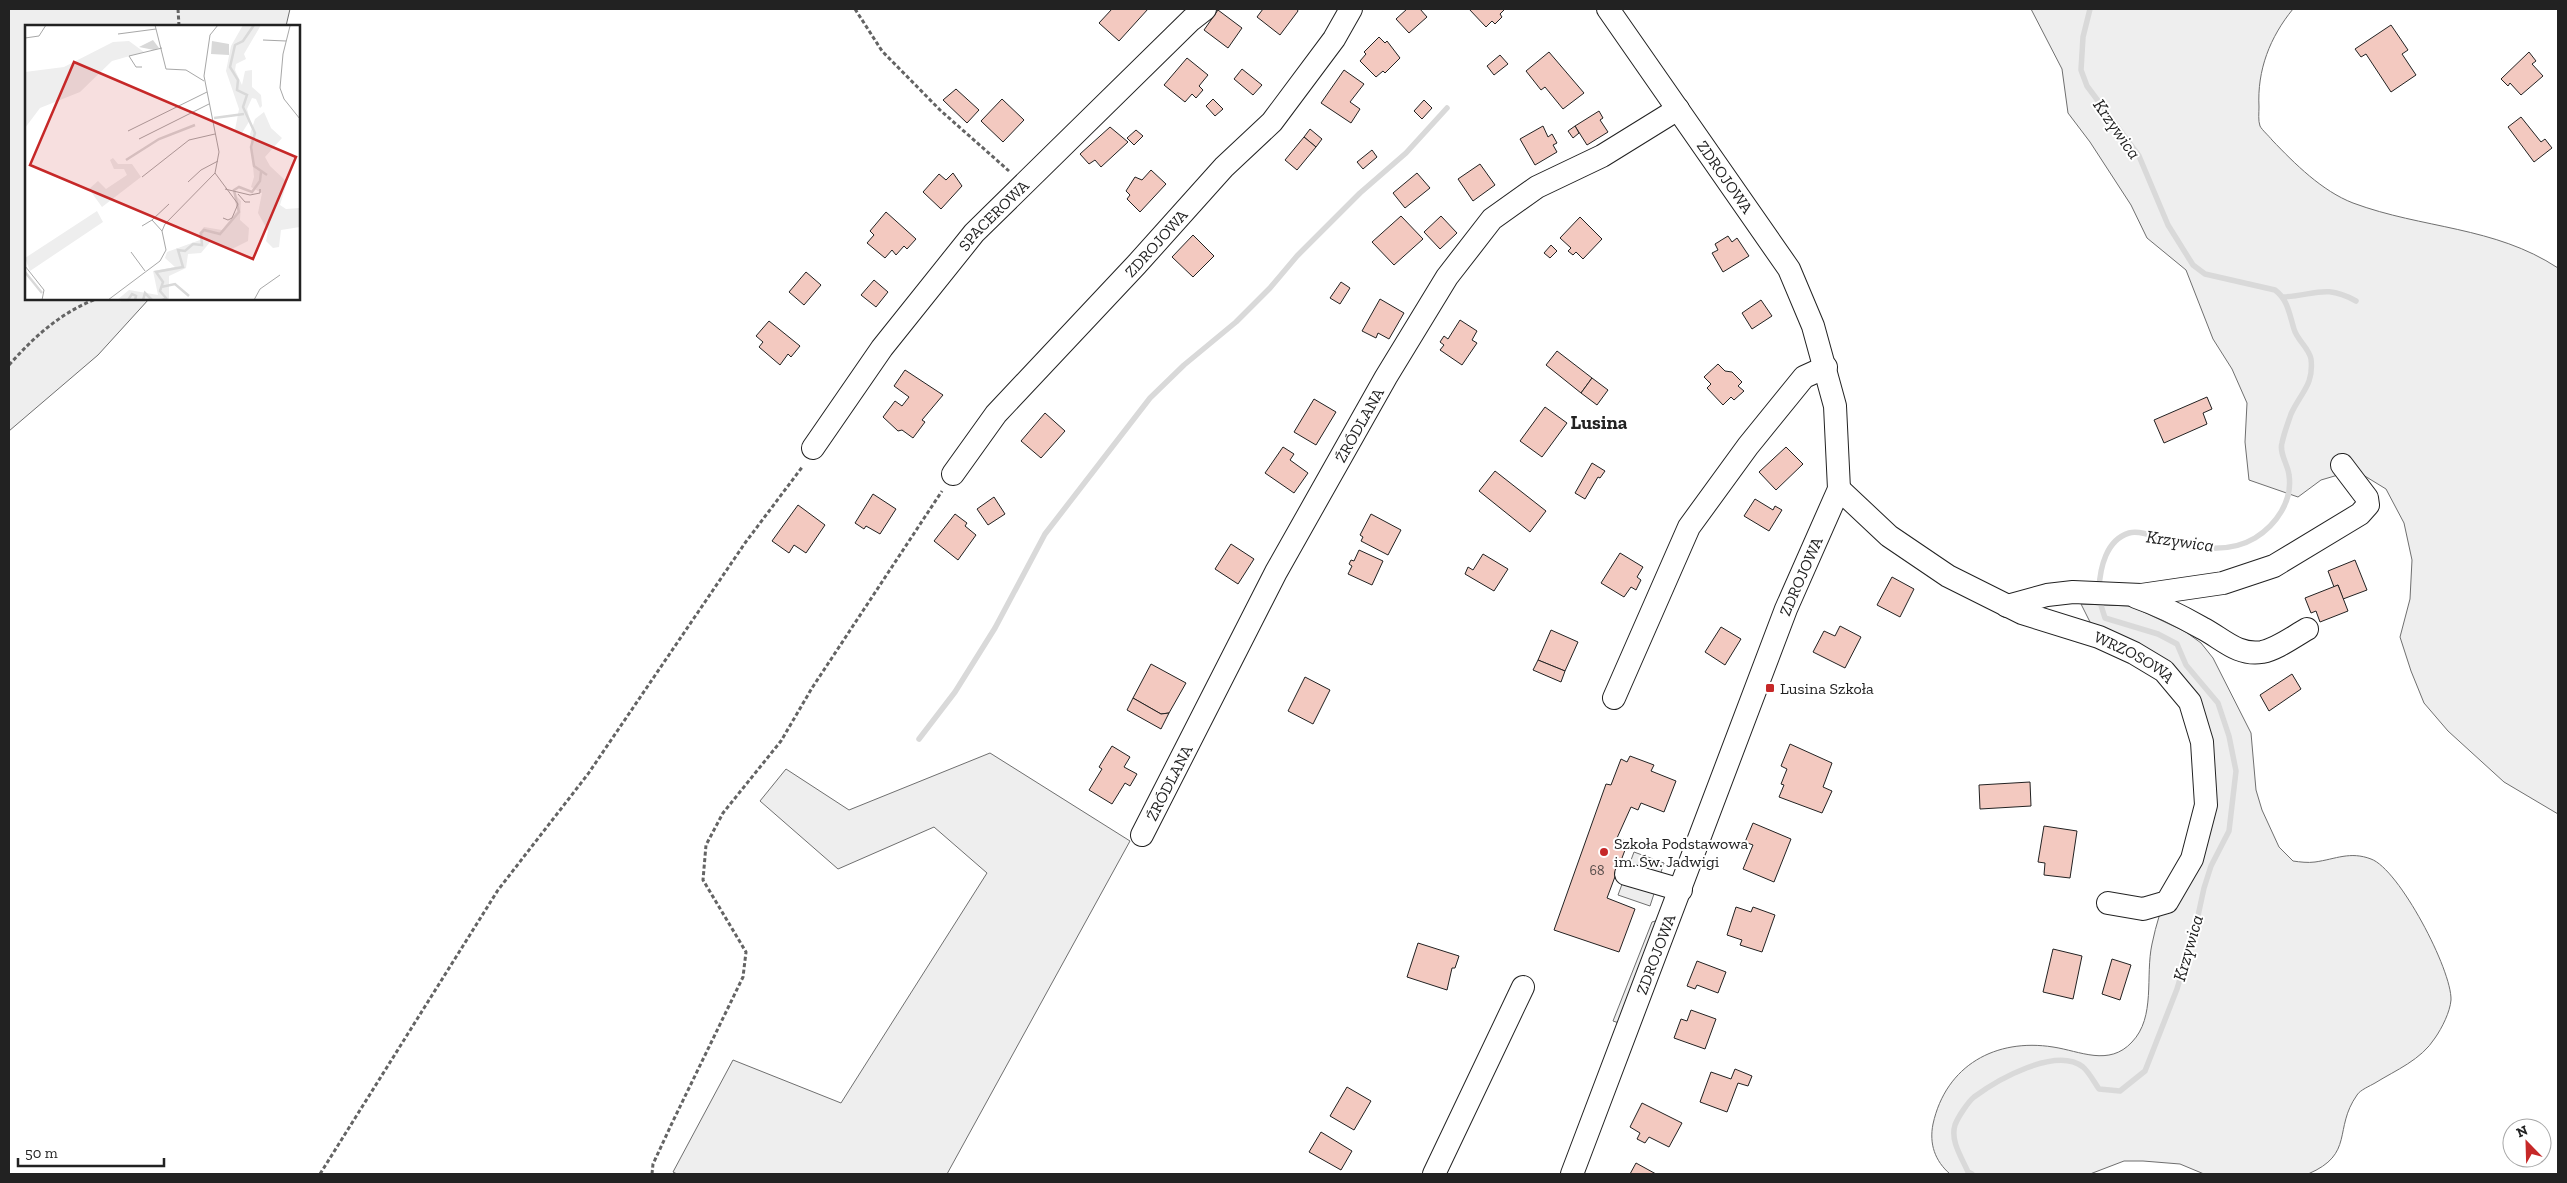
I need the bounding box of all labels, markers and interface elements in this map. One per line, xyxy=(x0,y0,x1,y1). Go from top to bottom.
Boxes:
inset map xyxy=(25,25,300,300)
water label: Krzywica xyxy=(2088,95,2146,163)
street label: ZDROJOWA xyxy=(1693,137,1757,218)
street label: SPACEROWA xyxy=(954,175,1033,254)
street label: ZDROJOWA xyxy=(1121,205,1192,281)
street label: ŹRÓDLANA xyxy=(1330,384,1388,466)
district label: Lusina xyxy=(1571,411,1628,434)
water label: Krzywica xyxy=(2145,525,2215,557)
street label: ZDROJOWA xyxy=(1775,533,1826,618)
street label: WRZOSOWA xyxy=(2091,627,2180,687)
place label: Lusina Szkoła xyxy=(1780,679,1874,698)
marker: Lusina Szkoła xyxy=(1764,682,1776,694)
street label: ŹRÓDLANA xyxy=(1142,741,1196,824)
place label: Szkoła Podstawowa im. Św. Jadwigi xyxy=(1614,834,1748,871)
marker: Szkoła Podstawowa im. Św. Jadwigi xyxy=(1598,846,1610,858)
house number: 68 xyxy=(1590,862,1604,879)
street label: ZDROJOWA xyxy=(1631,911,1679,997)
water label: Krzywica xyxy=(2168,912,2208,984)
north arrow xyxy=(2502,1118,2552,1168)
text: N xyxy=(2514,1121,2531,1141)
scale bar xyxy=(18,1136,164,1168)
text: 50 m xyxy=(25,1144,58,1162)

